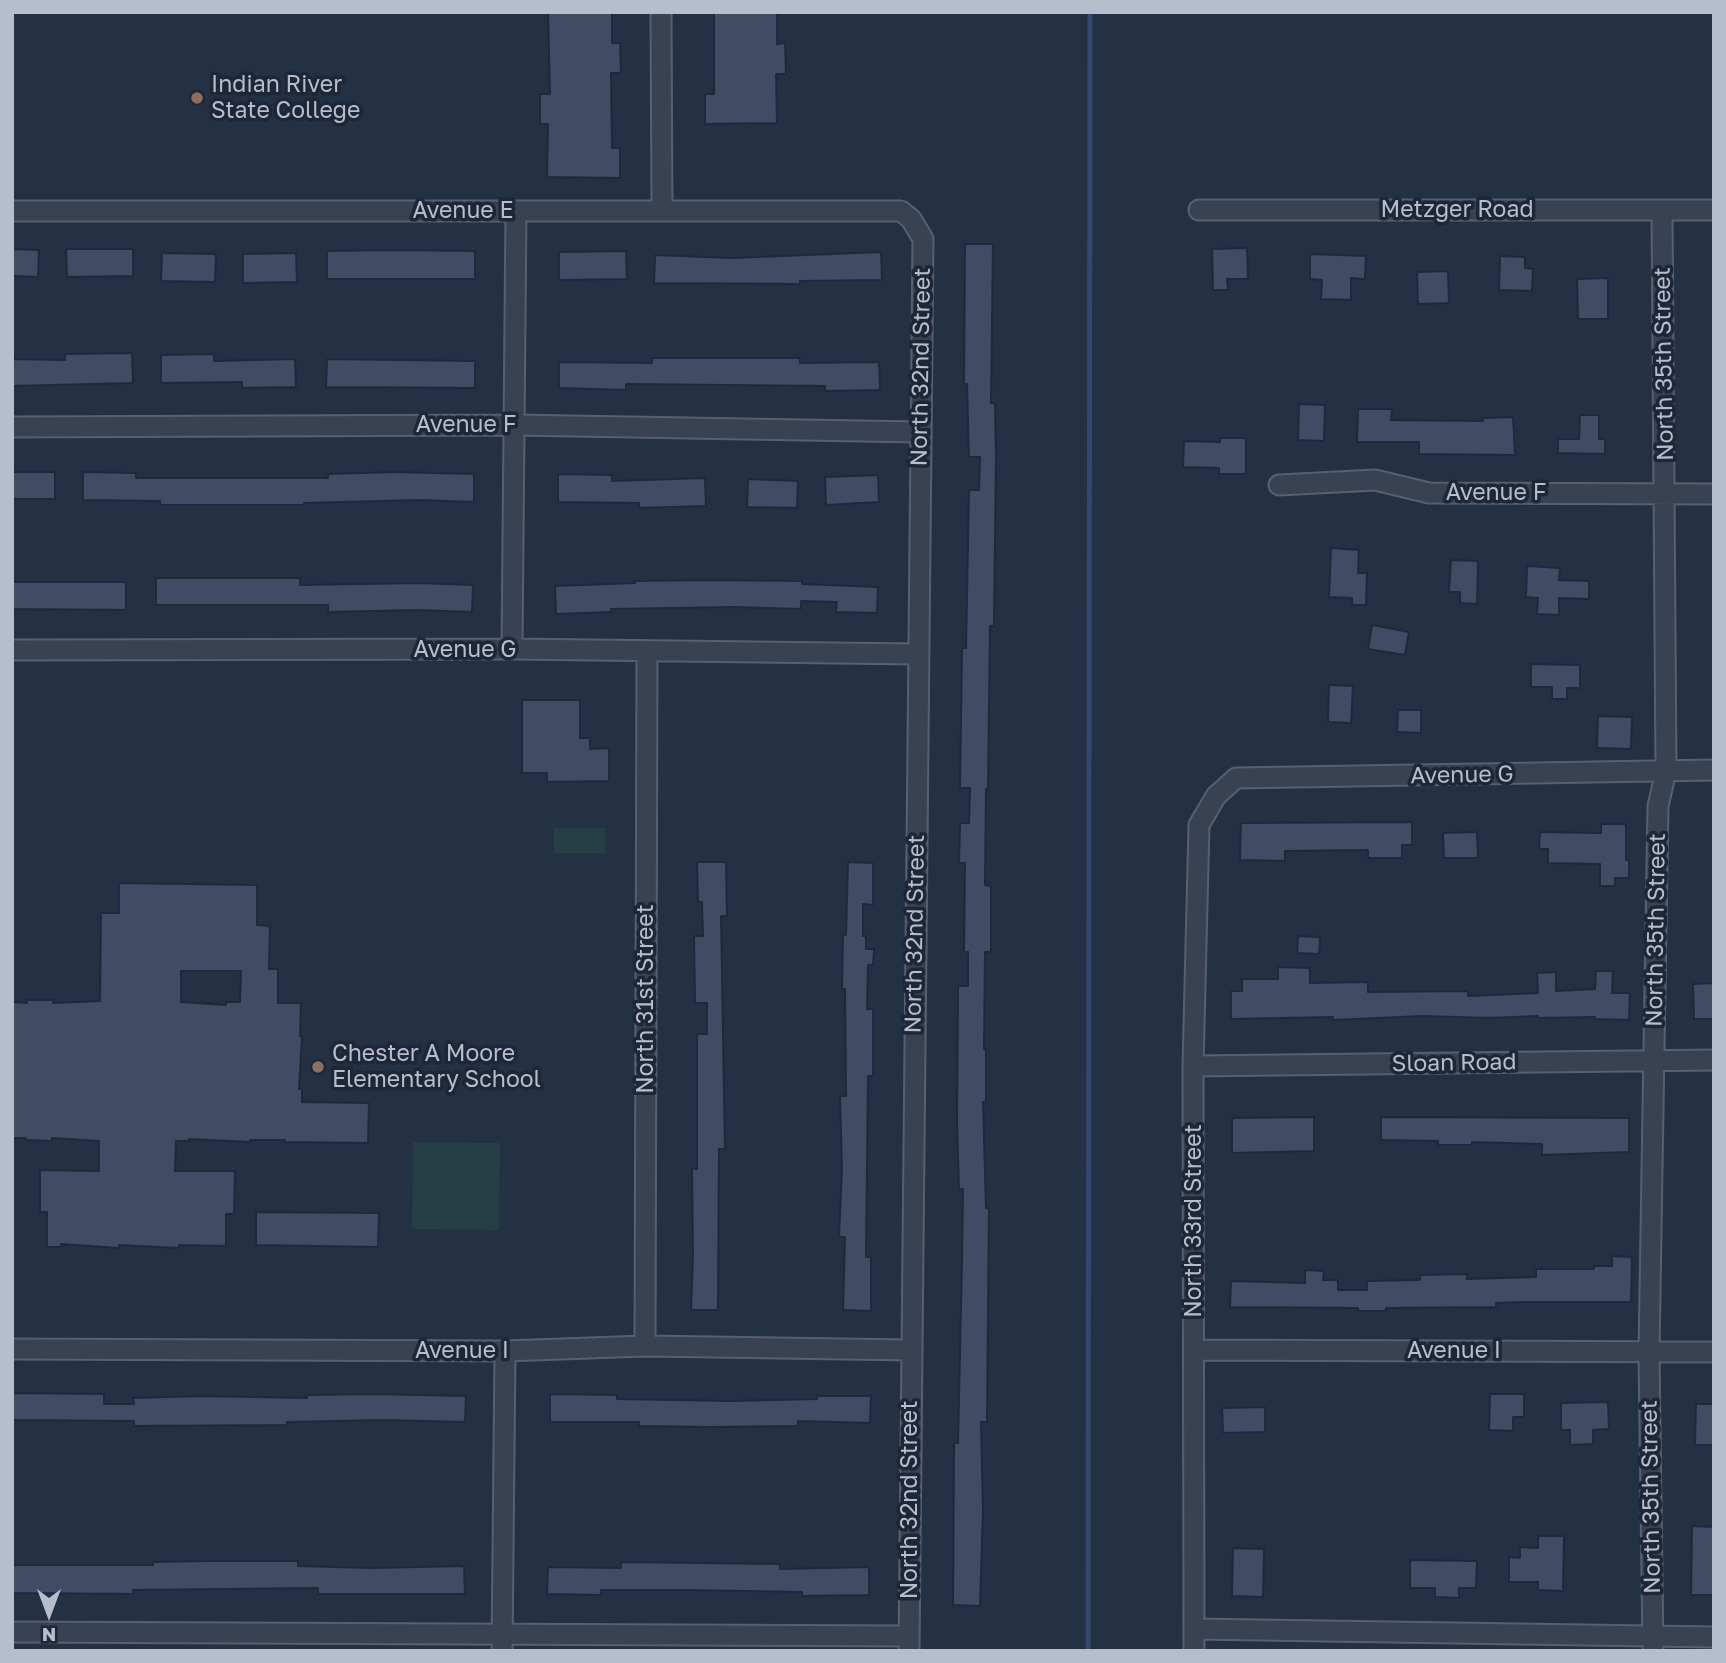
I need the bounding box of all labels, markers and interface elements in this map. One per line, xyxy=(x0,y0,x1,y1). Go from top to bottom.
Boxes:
place label: Indian River State College xyxy=(211,71,360,125)
marker: Indian River State College xyxy=(189,90,205,106)
street label: Metzger Road xyxy=(1380,196,1534,224)
street label: Avenue E xyxy=(413,197,513,225)
street label: North 32nd Street xyxy=(905,267,937,467)
street label: North 35th Street xyxy=(1649,267,1679,461)
street label: Avenue F xyxy=(416,411,516,439)
street label: Avenue F xyxy=(1446,479,1546,507)
street label: Avenue G xyxy=(413,636,517,664)
street label: Avenue G xyxy=(1410,760,1514,790)
street label: North 35th Street xyxy=(1641,833,1671,1027)
street label: North 32nd Street xyxy=(899,834,931,1034)
street label: North 31st Street xyxy=(632,904,660,1094)
place label: Chester A Moore Elementary School xyxy=(332,1040,541,1094)
street label: Sloan Road xyxy=(1391,1048,1517,1078)
marker: Chester A Moore Elementary School xyxy=(310,1059,326,1075)
street label: North 33rd Street xyxy=(1180,1124,1208,1318)
street label: Avenue I xyxy=(415,1337,509,1365)
street label: Avenue I xyxy=(1407,1337,1501,1365)
street label: North 35th Street xyxy=(1636,1400,1666,1594)
street label: North 32nd Street xyxy=(896,1401,924,1599)
north arrow xyxy=(14,1579,84,1649)
text: N xyxy=(42,1624,56,1647)

